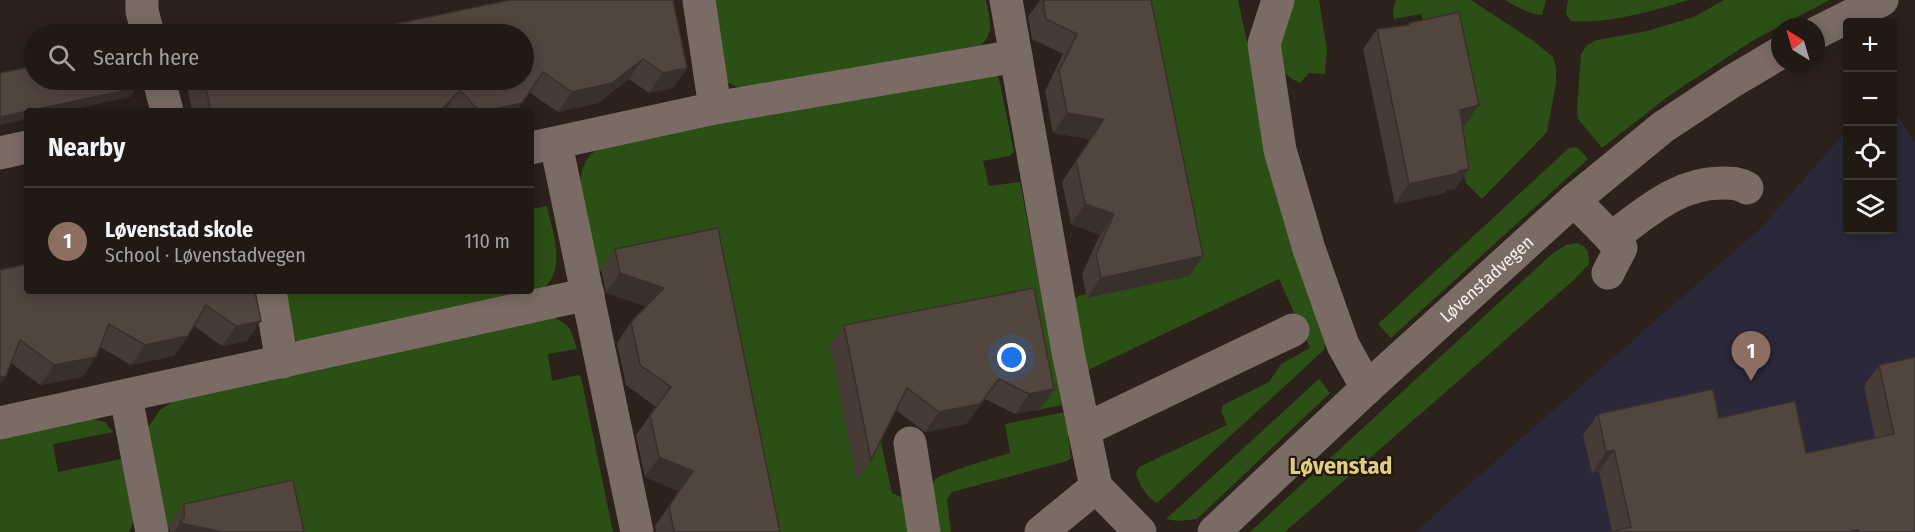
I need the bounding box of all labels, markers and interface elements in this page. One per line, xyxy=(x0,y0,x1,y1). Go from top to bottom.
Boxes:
north arrow xyxy=(1771,18,1825,72)
map controls xyxy=(1843,18,1897,234)
button: + xyxy=(1843,18,1897,72)
search box xyxy=(24,24,534,90)
icon: search xyxy=(45,41,78,74)
text: Search here xyxy=(93,44,199,71)
button: − xyxy=(1843,72,1897,126)
button: locate xyxy=(1843,126,1897,180)
text: Nearby xyxy=(48,132,125,163)
button: layers xyxy=(1843,180,1897,234)
text: Løvenstad skole xyxy=(105,216,253,243)
text: 1 xyxy=(63,229,72,253)
text: 110 m xyxy=(464,229,510,253)
street label: Løvenstadvegen xyxy=(1436,231,1538,327)
text: School · Løvenstadvegen xyxy=(105,243,306,267)
pin: 1 xyxy=(1732,332,1770,381)
your location xyxy=(997,343,1026,372)
district label: Løvenstad xyxy=(1290,452,1392,480)

